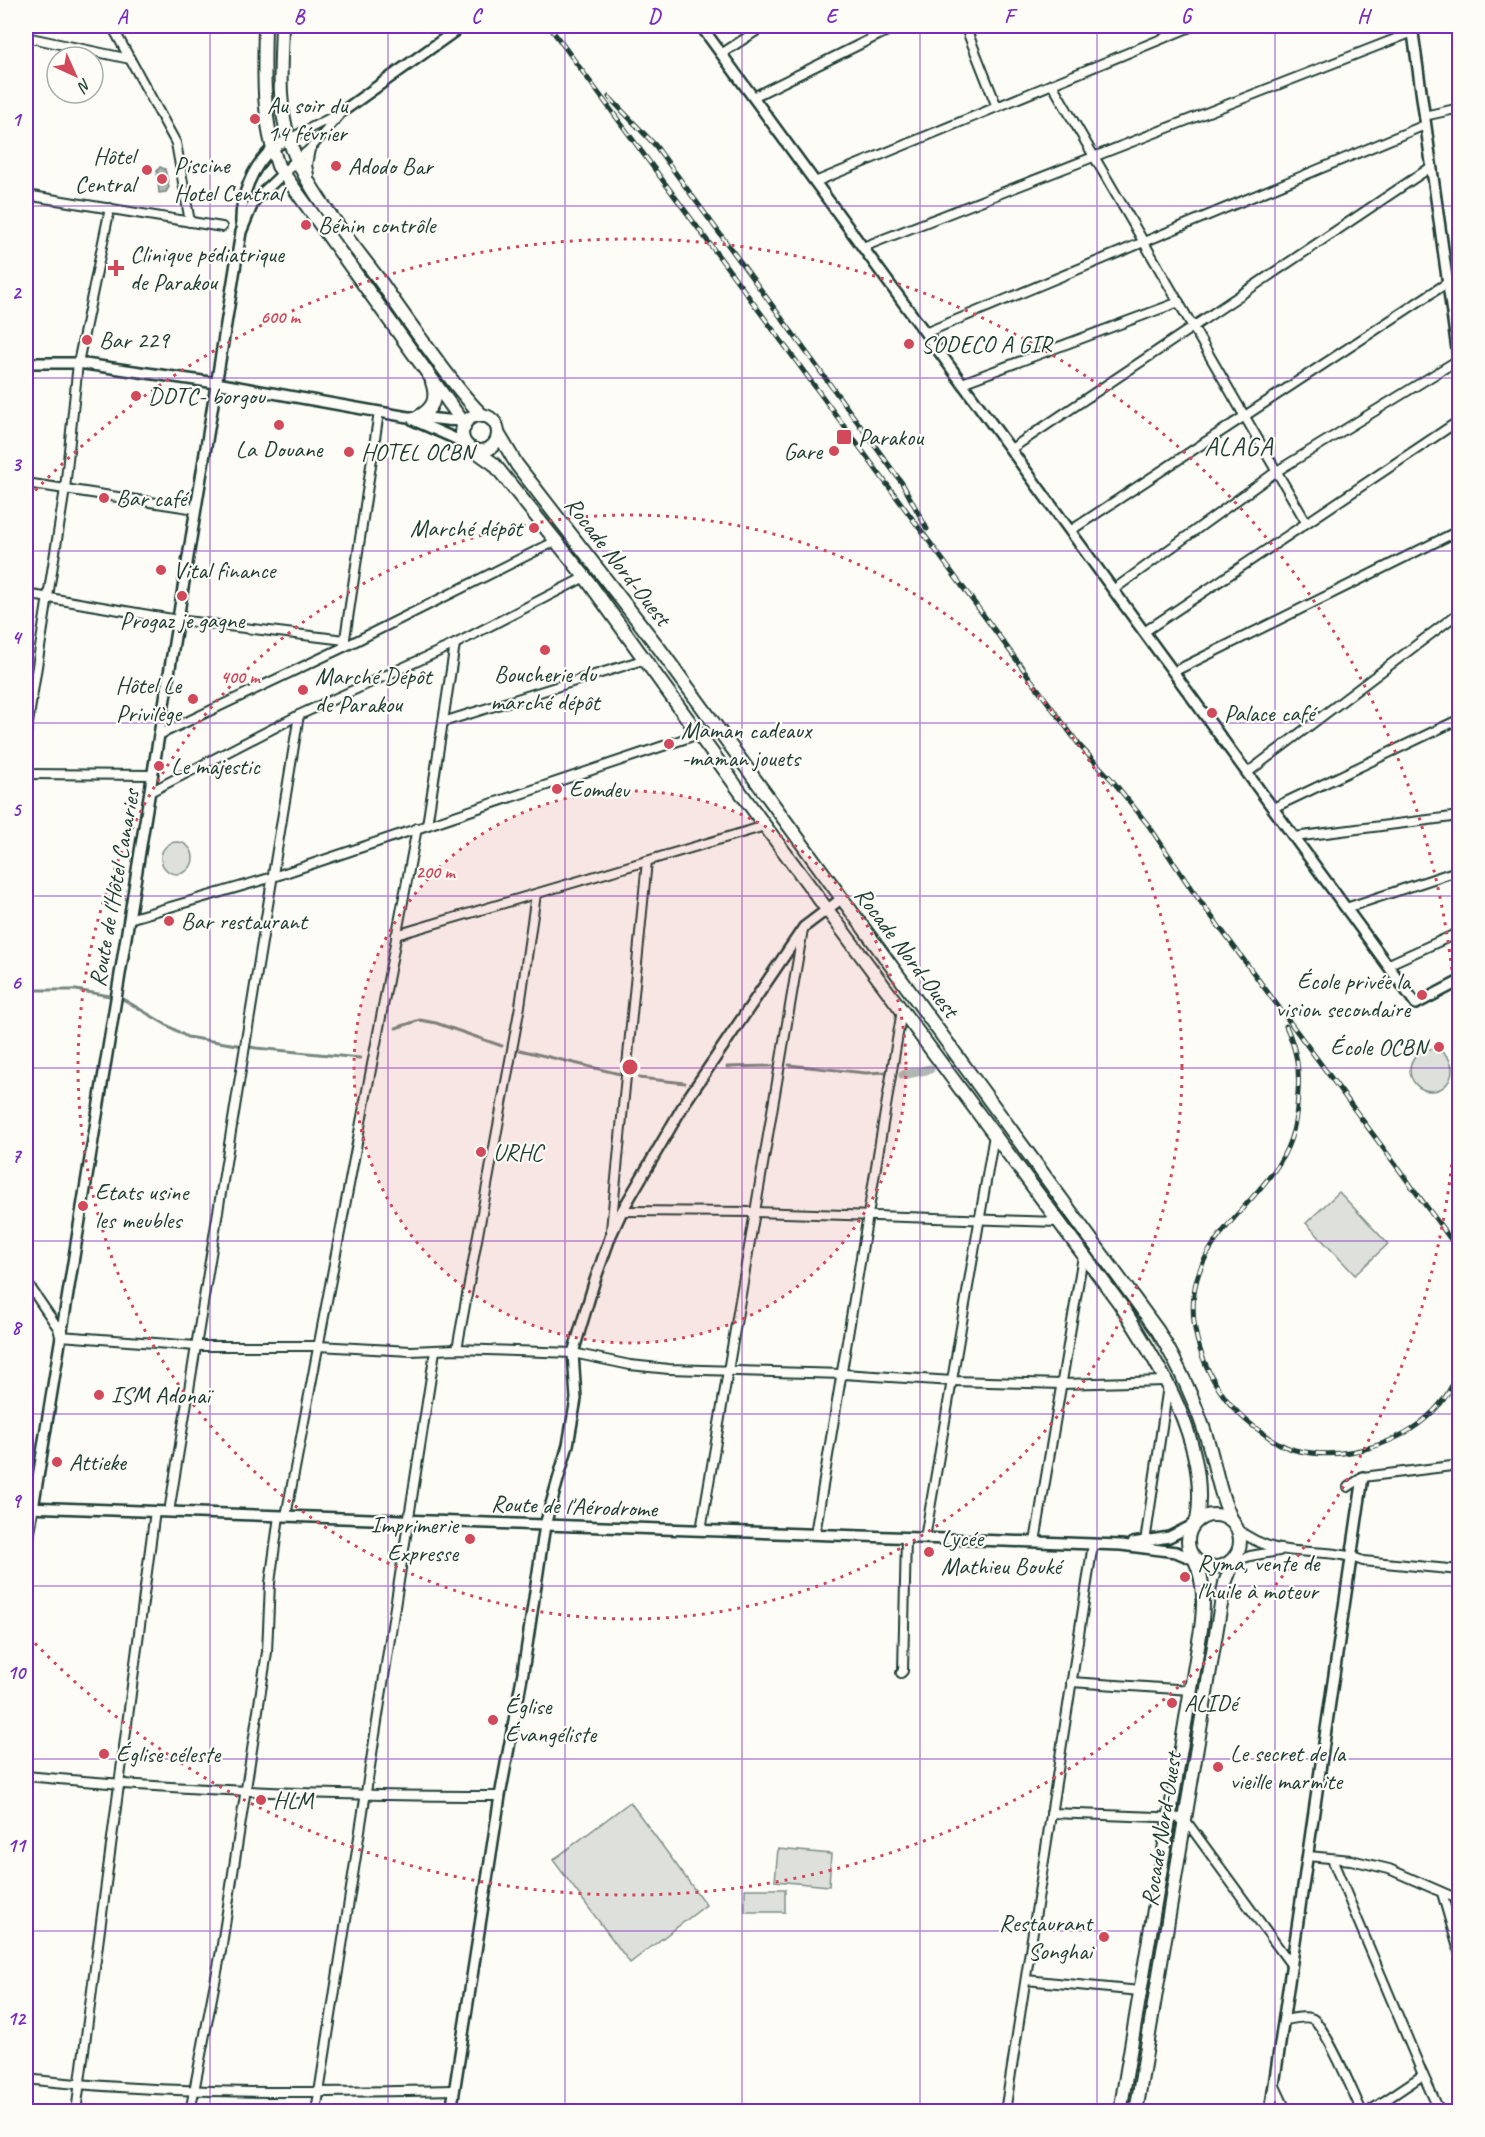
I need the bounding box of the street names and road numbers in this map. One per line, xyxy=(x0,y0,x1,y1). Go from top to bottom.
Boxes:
street label: Rocade Nord-Ouest xyxy=(558,490,679,633)
street label: Route de l'Hôtel Canaries xyxy=(82,785,146,989)
street label: Rocade Nord-Ouest xyxy=(848,881,967,1025)
street label: Route de l'Aérodrome xyxy=(490,1488,660,1524)
street label: Rocade Nord-Ouest xyxy=(1134,1748,1188,1908)

